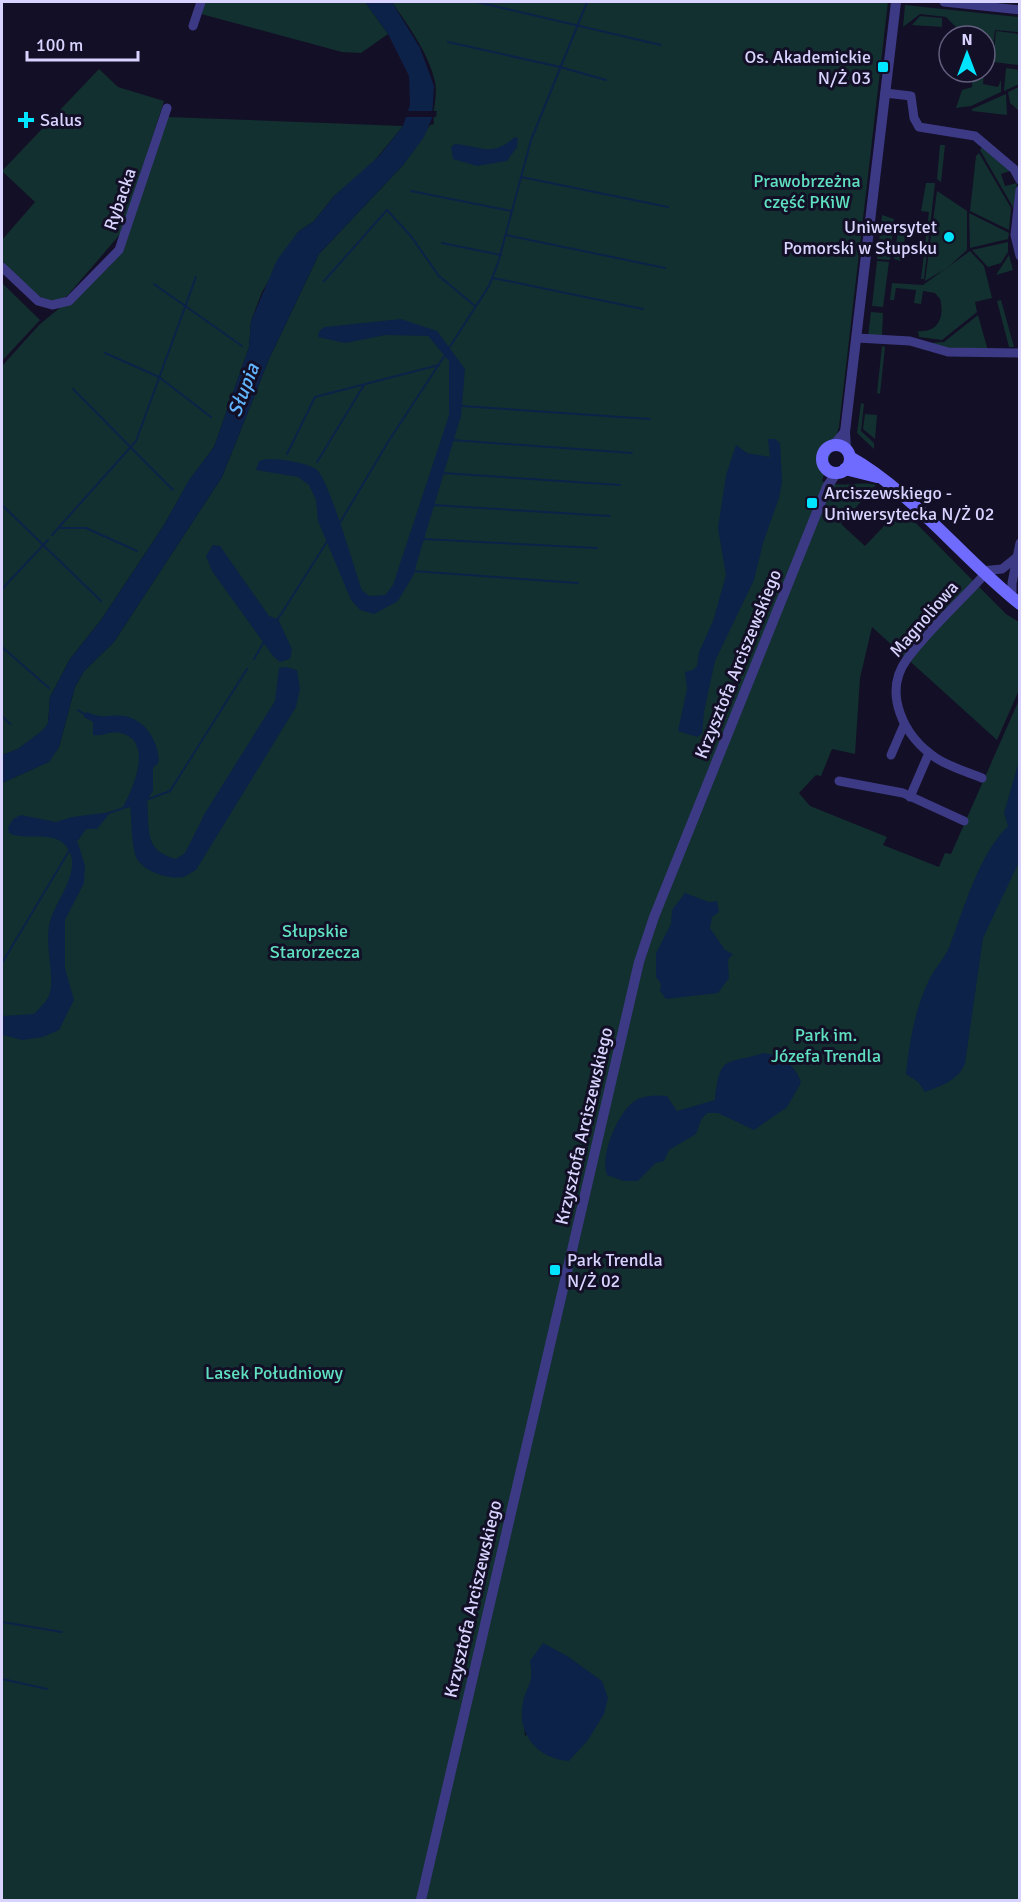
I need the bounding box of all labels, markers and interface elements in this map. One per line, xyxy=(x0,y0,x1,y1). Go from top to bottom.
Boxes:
scale bar xyxy=(27,24,138,62)
north arrow xyxy=(937,24,997,84)
text: N xyxy=(961,30,973,50)
text: 100 m xyxy=(36,34,83,56)
place label: Os. Akademickie N/Ż 03 xyxy=(744,46,871,89)
marker: Os. Akademickie N/Ż 03 xyxy=(876,60,890,74)
place label: Salus xyxy=(40,109,82,131)
marker: Salus xyxy=(17,111,35,129)
street label: Rybacka xyxy=(99,165,141,233)
park label: Prawobrzeżna część PKiW xyxy=(753,170,861,213)
place label: Uniwersytet Pomorski w Słupsku xyxy=(783,216,937,259)
marker: Uniwersytet Pomorski w Słupsku xyxy=(942,230,956,244)
water label: Słupia xyxy=(222,359,265,420)
place label: Arciszewskiego - Uniwersytecka N/Ż 02 xyxy=(824,482,995,525)
marker: Arciszewskiego - Uniwersytecka N/Ż 02 xyxy=(805,496,819,510)
street label: Krzysztofa Arciszewskiego xyxy=(690,566,786,762)
street label: Magnoliowa xyxy=(885,577,963,661)
park label: Słupskie Starorzecza xyxy=(270,920,360,963)
park label: Park im. Józefa Trendla xyxy=(771,1024,881,1067)
street label: Krzysztofa Arciszewskiego xyxy=(551,1025,617,1227)
place label: Park Trendla N/Ż 02 xyxy=(567,1249,663,1292)
marker: Park Trendla N/Ż 02 xyxy=(548,1263,562,1277)
park label: Lasek Południowy xyxy=(205,1362,344,1384)
street label: Krzysztofa Arciszewskiego xyxy=(440,1498,506,1700)

